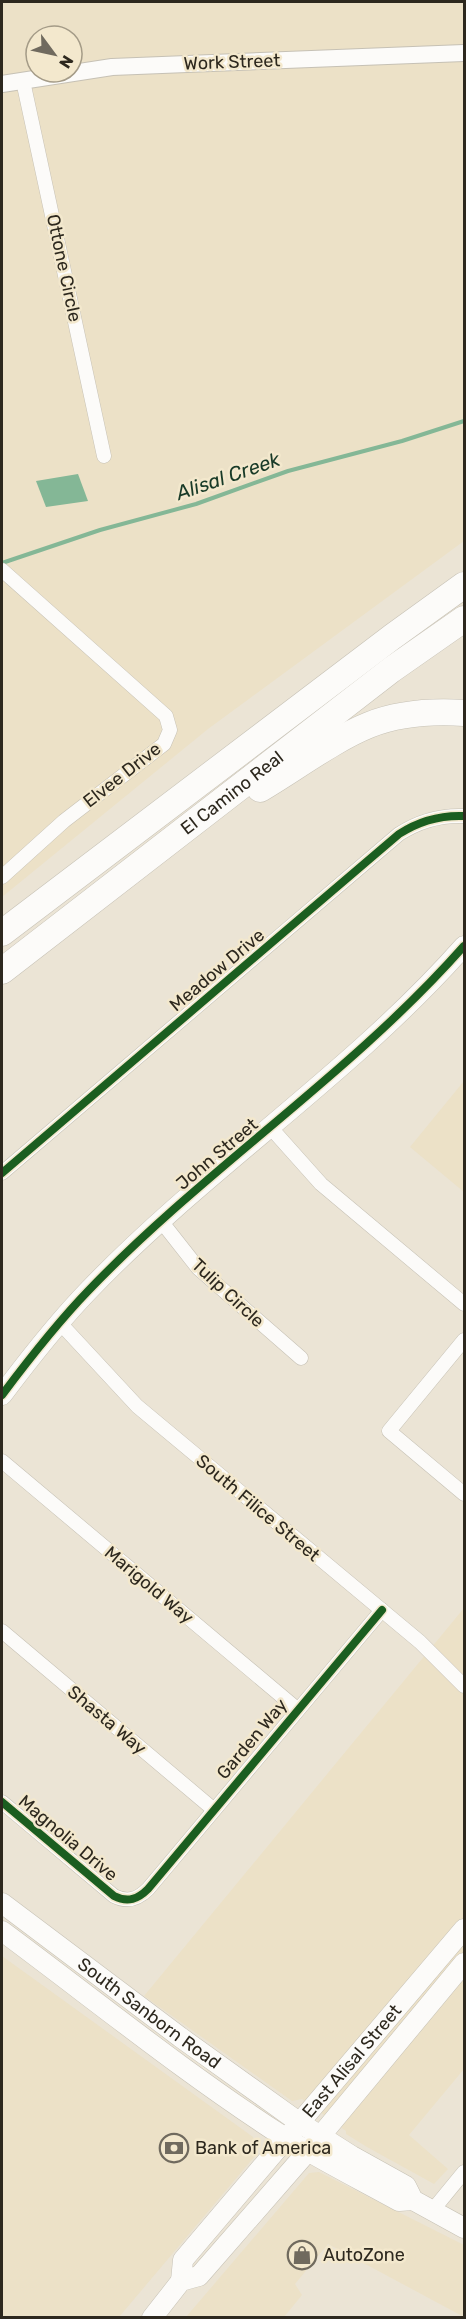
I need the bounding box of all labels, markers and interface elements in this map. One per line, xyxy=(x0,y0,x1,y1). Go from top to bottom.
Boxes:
north arrow xyxy=(24,24,84,84)
street label: Work Street xyxy=(183,49,281,75)
text: N xyxy=(55,52,77,72)
street label: Ottone Circle xyxy=(42,212,86,324)
water label: Alisal Creek xyxy=(172,447,284,505)
street label: Elvee Drive xyxy=(79,738,165,812)
street label: El Camino Real xyxy=(176,746,288,840)
street label: Meadow Drive xyxy=(165,924,269,1016)
street label: John Street xyxy=(172,1113,262,1195)
street label: Tulip Circle xyxy=(187,1254,269,1332)
street label: South Filice Street xyxy=(192,1450,324,1566)
street label: Marigold Way xyxy=(100,1541,198,1629)
street label: Shasta Way xyxy=(63,1681,151,1759)
street label: Garden Way xyxy=(212,1694,292,1784)
street label: Magnolia Drive xyxy=(14,1790,122,1886)
street label: South Sanborn Road xyxy=(73,1953,225,2074)
street label: East Alisal Street xyxy=(298,2000,406,2122)
bank icon: Bank of America xyxy=(158,2132,190,2164)
place label: Bank of America xyxy=(195,2137,331,2159)
shop icon: AutoZone xyxy=(286,2239,318,2271)
place label: AutoZone xyxy=(323,2244,405,2266)

